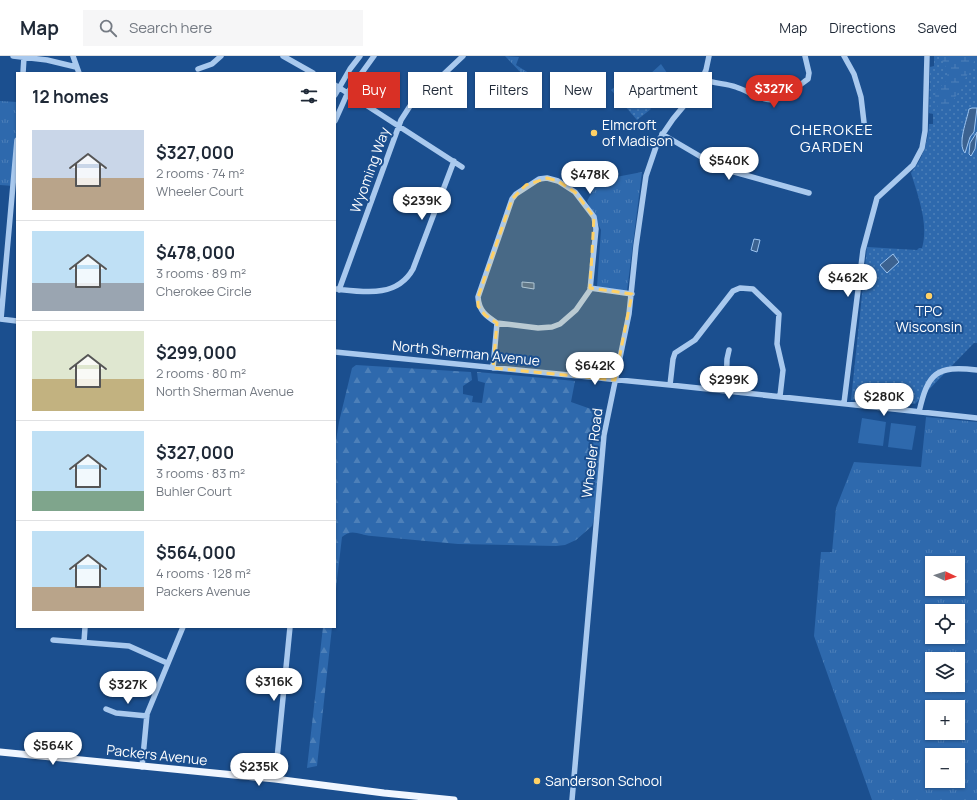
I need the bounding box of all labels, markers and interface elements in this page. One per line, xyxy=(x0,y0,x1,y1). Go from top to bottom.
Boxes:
search box xyxy=(83,10,363,46)
text: Map xyxy=(20,15,59,41)
icon: search xyxy=(97,17,119,39)
text: Search here xyxy=(129,17,212,38)
text: Map xyxy=(779,18,807,37)
text: Directions xyxy=(829,18,896,37)
text: Saved xyxy=(918,18,957,37)
chip: Buy xyxy=(348,72,400,108)
chip: Rent xyxy=(408,72,467,108)
chip: Filters xyxy=(475,72,542,108)
chip: New xyxy=(550,72,606,108)
chip: Apartment xyxy=(614,72,712,108)
pin: $327K xyxy=(746,75,802,109)
text: $327K xyxy=(755,79,793,97)
text: 12 homes xyxy=(32,85,109,108)
icon: filters xyxy=(298,85,320,107)
place label: Elmcroft of Madison xyxy=(602,115,673,150)
district label: CHEROKEE GARDEN xyxy=(790,119,874,157)
street label: Wyoming Way xyxy=(345,124,394,215)
marker: Elmcroft of Madison xyxy=(589,128,599,138)
text: $327,000 xyxy=(156,141,234,164)
icon: home xyxy=(64,146,112,194)
pin: $540K xyxy=(701,147,757,181)
text: $540K xyxy=(709,151,749,169)
pin: $478K xyxy=(562,161,618,195)
text: 2 rooms · 74 m² xyxy=(156,164,244,182)
text: $478K xyxy=(570,165,610,183)
text: Wheeler Court xyxy=(156,182,244,200)
pin: $239K xyxy=(394,187,450,221)
text: $239K xyxy=(402,191,442,209)
text: $478,000 xyxy=(156,241,235,264)
icon: home xyxy=(64,247,112,295)
text: 3 rooms · 89 m² xyxy=(156,264,246,282)
pin: $462K xyxy=(820,264,876,298)
text: $462K xyxy=(828,268,868,286)
text: Cherokee Circle xyxy=(156,282,252,300)
marker: TPC Wisconsin xyxy=(924,291,934,301)
place label: TPC Wisconsin xyxy=(896,301,962,336)
street label: North Sherman Avenue xyxy=(391,335,541,370)
text: $299,000 xyxy=(156,341,237,364)
icon: home xyxy=(64,347,112,395)
pin: $642K xyxy=(567,352,623,386)
text: $642K xyxy=(575,356,615,374)
text: 2 rooms · 80 m² xyxy=(156,364,246,382)
pin: $299K xyxy=(701,366,757,400)
text: $299K xyxy=(709,370,749,388)
text: North Sherman Avenue xyxy=(156,382,294,400)
pin: $280K xyxy=(856,383,912,417)
text: $280K xyxy=(864,387,904,405)
street label: Wheeler Road xyxy=(577,407,606,499)
text: $327,000 xyxy=(156,441,234,464)
icon: home xyxy=(64,447,112,495)
text: 3 rooms · 83 m² xyxy=(156,464,245,482)
text: Buhler Court xyxy=(156,482,232,500)
text: $564,000 xyxy=(156,541,236,564)
icon: home xyxy=(64,547,112,595)
north arrow xyxy=(925,556,965,596)
map controls xyxy=(925,556,965,788)
text: 4 rooms · 128 m² xyxy=(156,564,251,582)
text: Packers Avenue xyxy=(156,582,250,600)
button: locate xyxy=(925,604,965,644)
button: layers xyxy=(925,652,965,692)
pin: $316K xyxy=(246,668,302,702)
pin: $327K xyxy=(100,671,156,705)
text: $316K xyxy=(255,672,293,690)
text: $327K xyxy=(109,675,147,693)
button: + xyxy=(925,700,965,740)
pin: $564K xyxy=(25,732,81,766)
text: $564K xyxy=(33,736,73,754)
street label: Packers Avenue xyxy=(106,740,209,769)
button: − xyxy=(925,748,965,788)
pin: $235K xyxy=(231,753,287,787)
text: $235K xyxy=(239,757,279,775)
place label: Sanderson School xyxy=(545,771,662,790)
marker: Sanderson School xyxy=(532,776,542,786)

